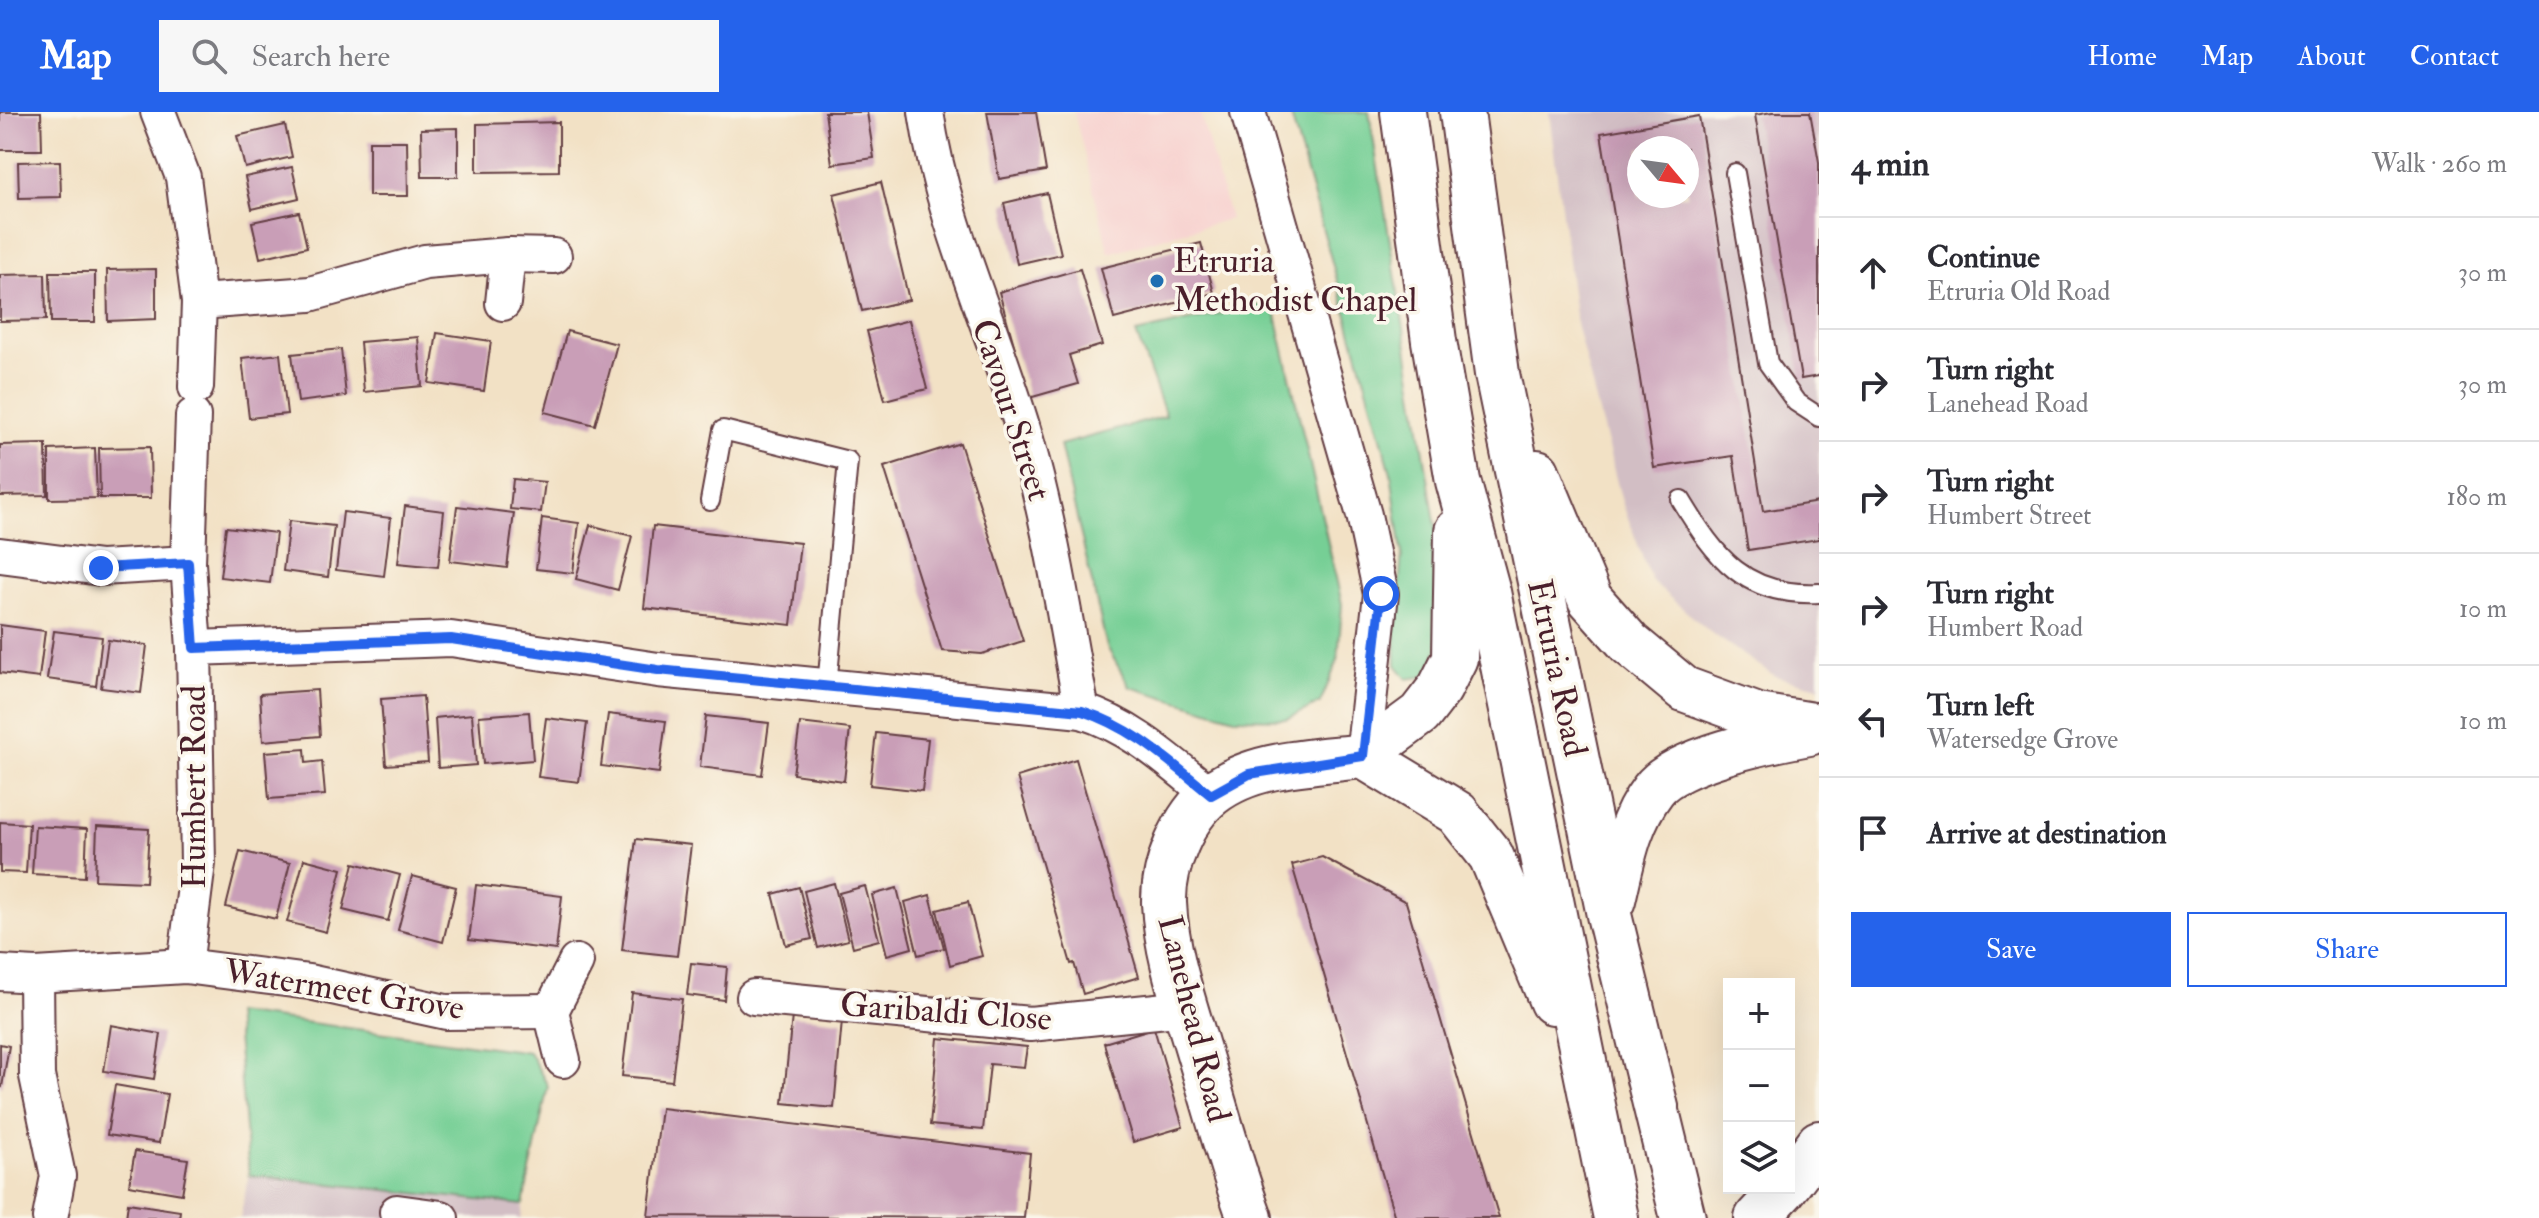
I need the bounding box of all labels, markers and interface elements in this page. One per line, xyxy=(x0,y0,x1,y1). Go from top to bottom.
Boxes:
search box xyxy=(159,20,719,92)
text: Map xyxy=(40,32,111,80)
icon: search xyxy=(187,34,231,78)
text: Search here xyxy=(251,38,390,75)
text: Home xyxy=(2087,39,2157,74)
text: Map xyxy=(2201,39,2253,74)
text: About xyxy=(2297,39,2366,74)
text: Contact xyxy=(2410,39,2499,74)
north arrow xyxy=(1627,136,1699,208)
text: 4 min xyxy=(1851,143,1929,186)
text: Walk · 260 m xyxy=(2372,148,2507,180)
text: Continue xyxy=(1927,239,2040,276)
place label: Etruria Methodist Chapel xyxy=(1173,240,1417,322)
icon: ahead xyxy=(1851,251,1895,295)
text: 30 m xyxy=(2458,257,2507,289)
marker: Etruria Methodist Chapel xyxy=(1148,272,1166,290)
text: Etruria Old Road xyxy=(1927,276,2110,308)
street label: Cavour Street xyxy=(961,314,1061,506)
text: Turn right xyxy=(1927,351,2054,388)
icon: right xyxy=(1851,363,1895,407)
text: 30 m xyxy=(2458,369,2507,401)
text: Lanehead Road xyxy=(1927,388,2089,420)
text: Turn right xyxy=(1927,463,2054,500)
icon: right xyxy=(1851,475,1895,519)
text: 180 m xyxy=(2447,481,2507,513)
text: Humbert Street xyxy=(1927,500,2091,532)
route end xyxy=(83,550,119,586)
text: Turn right xyxy=(1927,575,2054,612)
route start xyxy=(1363,576,1399,612)
street label: Etruria Road xyxy=(1517,576,1597,761)
icon: right xyxy=(1851,587,1895,631)
text: 10 m xyxy=(2459,593,2507,625)
text: Humbert Road xyxy=(1927,612,2083,644)
street label: Humbert Road xyxy=(173,685,216,889)
text: Turn left xyxy=(1927,687,2034,724)
icon: left xyxy=(1851,699,1895,743)
text: 10 m xyxy=(2459,705,2507,737)
text: Watersedge Grove xyxy=(1927,724,2118,756)
icon: arrive xyxy=(1851,811,1895,855)
text: Arrive at destination xyxy=(1927,815,2167,852)
street label: Lanehead Road xyxy=(1148,911,1240,1127)
button: Save xyxy=(1851,912,2171,987)
button: Share xyxy=(2187,912,2507,987)
street label: Watermeet Grove xyxy=(220,950,467,1030)
map controls xyxy=(1723,978,1795,1194)
button: + xyxy=(1723,978,1795,1050)
street label: Garibaldi Close xyxy=(839,983,1053,1041)
button: − xyxy=(1723,1050,1795,1122)
button: layers xyxy=(1723,1122,1795,1194)

